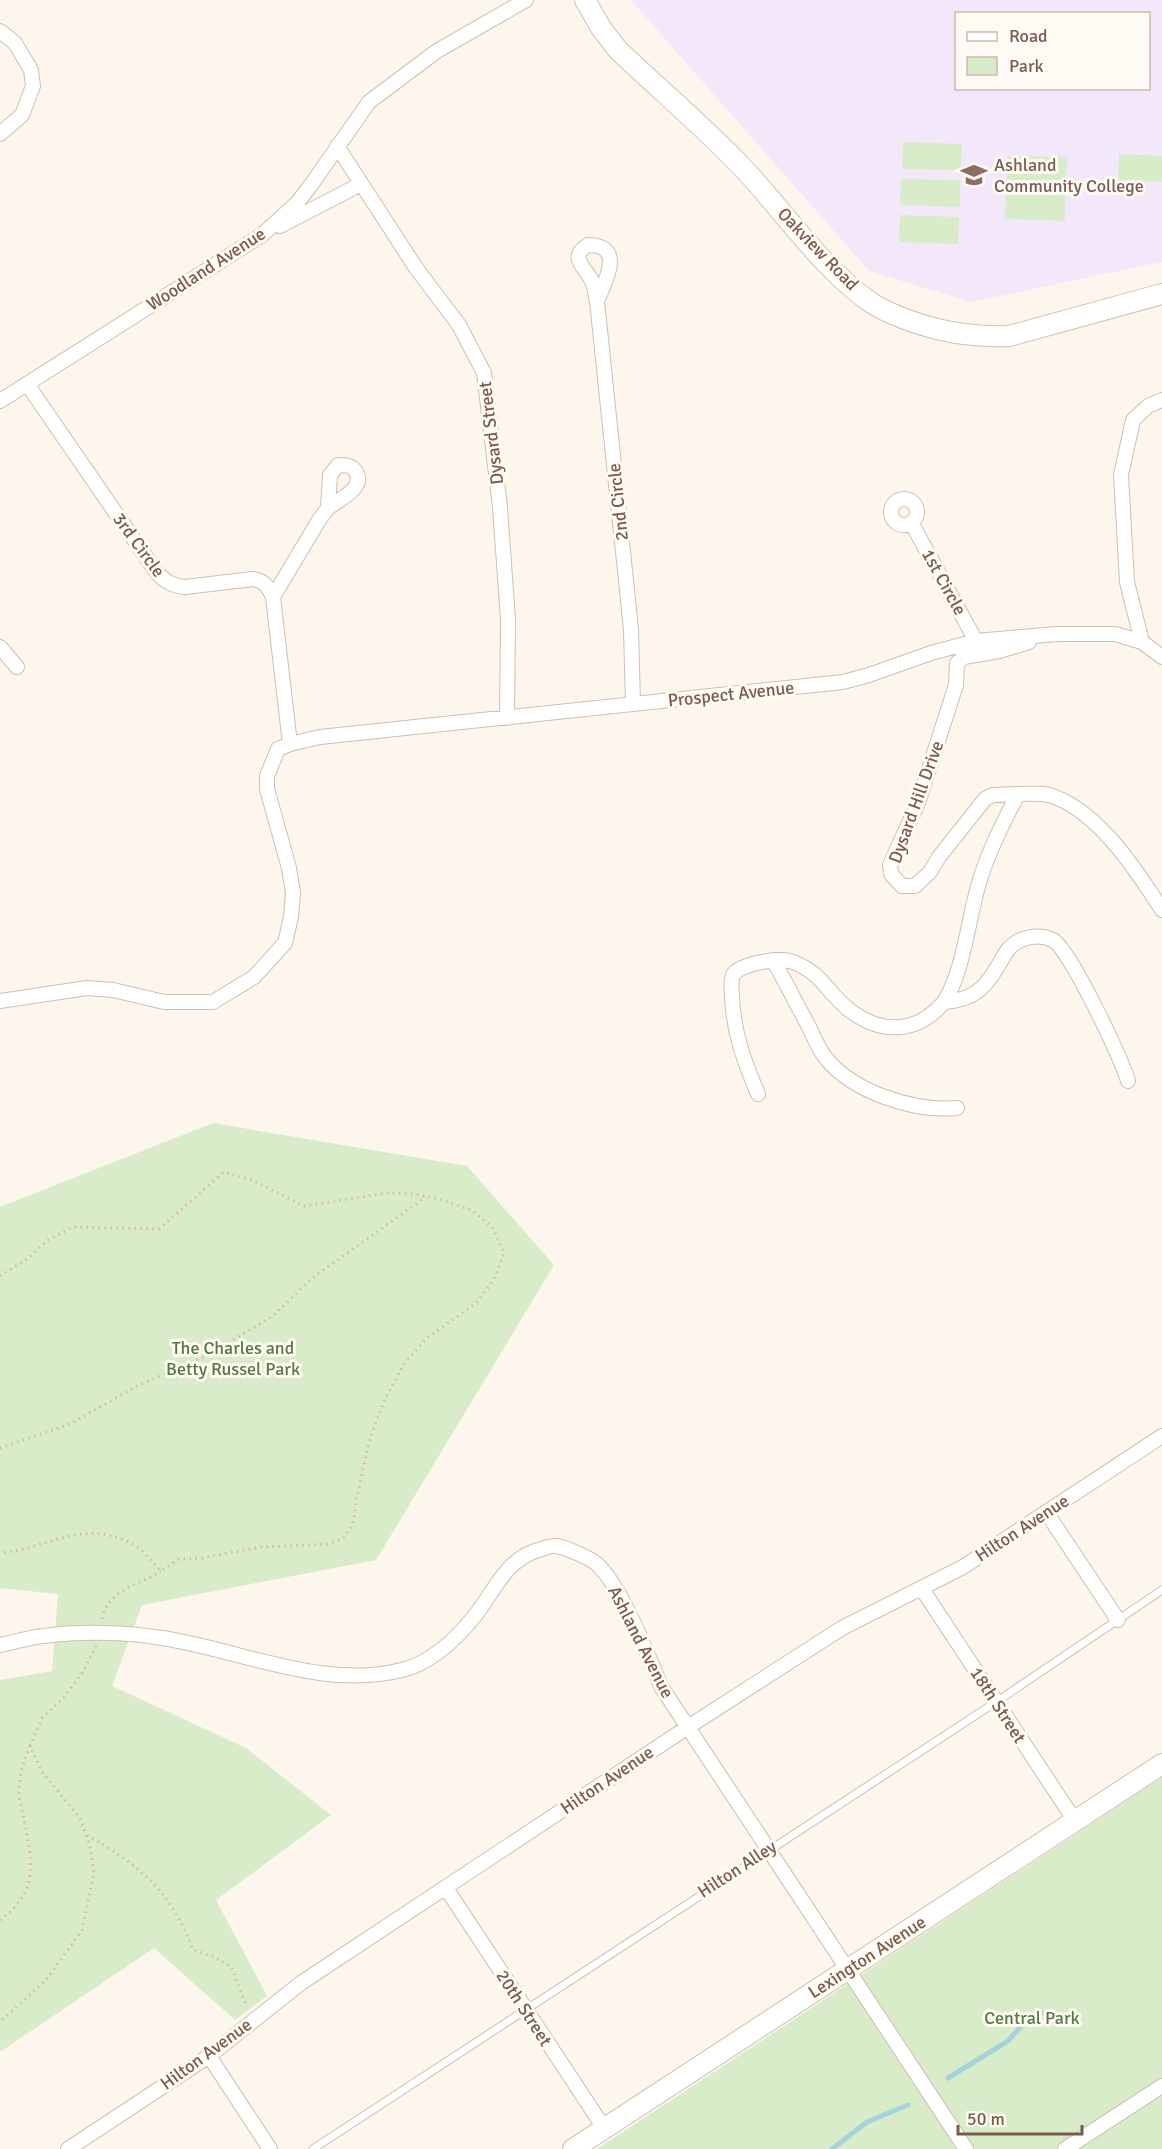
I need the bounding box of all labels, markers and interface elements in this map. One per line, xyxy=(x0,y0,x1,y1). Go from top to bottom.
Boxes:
legend xyxy=(955,12,1150,90)
text: Road xyxy=(1009,25,1048,47)
text: Park xyxy=(1009,55,1044,77)
place label: Ashland Community College xyxy=(994,154,1144,197)
school or university icon: Ashland Community College xyxy=(959,160,989,190)
street label: Oakview Road xyxy=(773,203,863,295)
street label: Woodland Avenue xyxy=(143,222,269,316)
street label: Dysard Street xyxy=(474,380,508,486)
street label: 2nd Circle xyxy=(603,462,633,542)
street label: 3rd Circle xyxy=(108,508,170,582)
street label: 1st Circle xyxy=(917,545,971,619)
street label: Prospect Avenue xyxy=(667,676,795,712)
street label: Dysard Hill Drive xyxy=(884,738,948,866)
park label: The Charles and Betty Russel Park xyxy=(166,1337,300,1380)
street label: Hilton Avenue xyxy=(971,1489,1073,1567)
street label: Ashland Avenue xyxy=(603,1582,679,1702)
street label: 18th Street xyxy=(965,1663,1031,1747)
street label: Hilton Avenue xyxy=(556,1741,658,1819)
street label: Hilton Alley xyxy=(693,1835,781,1903)
street label: Lexington Avenue xyxy=(804,1911,930,2003)
street label: 20th Street xyxy=(491,1966,557,2050)
park label: Central Park xyxy=(984,2007,1080,2029)
street label: Hilton Avenue xyxy=(156,2013,256,2095)
scale bar xyxy=(958,2098,1082,2136)
text: 50 m xyxy=(967,2108,1005,2130)

